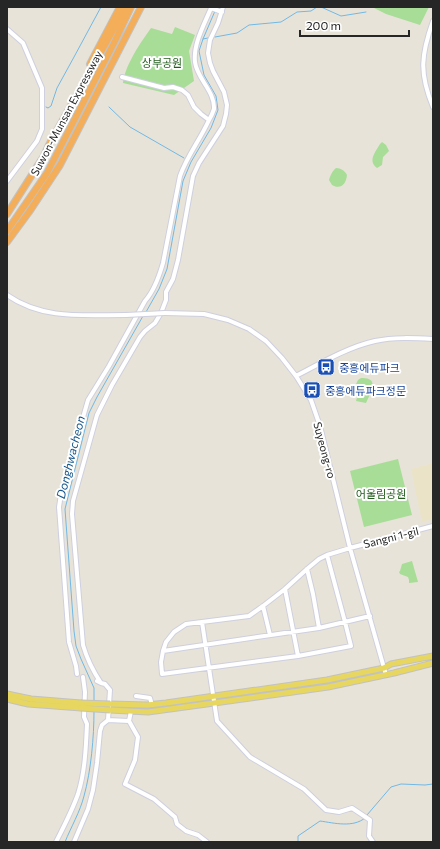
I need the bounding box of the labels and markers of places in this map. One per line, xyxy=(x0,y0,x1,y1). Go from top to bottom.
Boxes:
bus stop icon: 중흥에듀파크 xyxy=(316,357,336,377)
place label: 중흥에듀파크 xyxy=(339,361,400,374)
bus stop icon: 중흥에듀파크정문 xyxy=(302,380,322,400)
place label: 중흥에듀파크정문 xyxy=(325,384,406,397)

